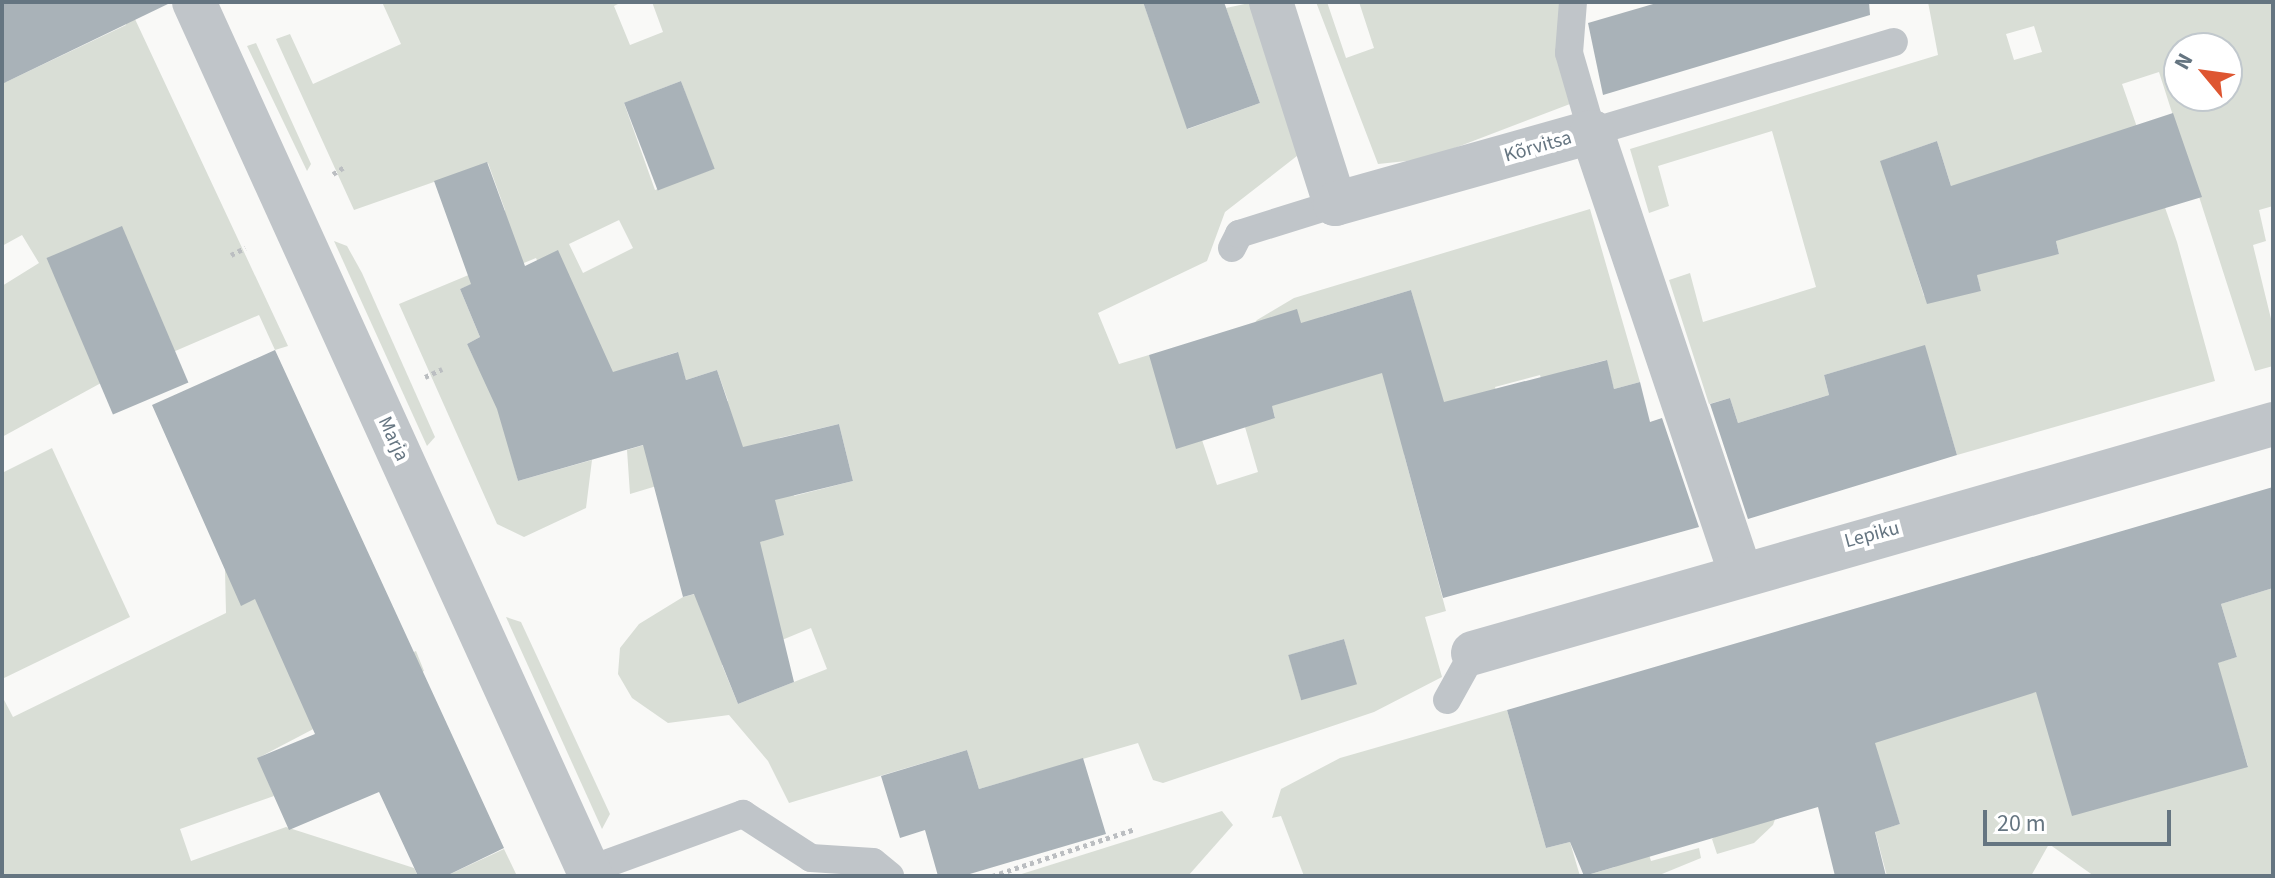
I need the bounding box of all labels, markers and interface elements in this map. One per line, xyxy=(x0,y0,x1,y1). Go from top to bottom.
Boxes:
north arrow xyxy=(2163,32,2243,112)
text: N xyxy=(2166,47,2201,76)
street label: Kõrvitsa xyxy=(1502,126,1574,168)
street label: Marja xyxy=(372,413,414,465)
street label: Lepiku xyxy=(1842,516,1902,554)
scale bar xyxy=(1987,794,2175,844)
text: 20 m xyxy=(1997,806,2046,841)

